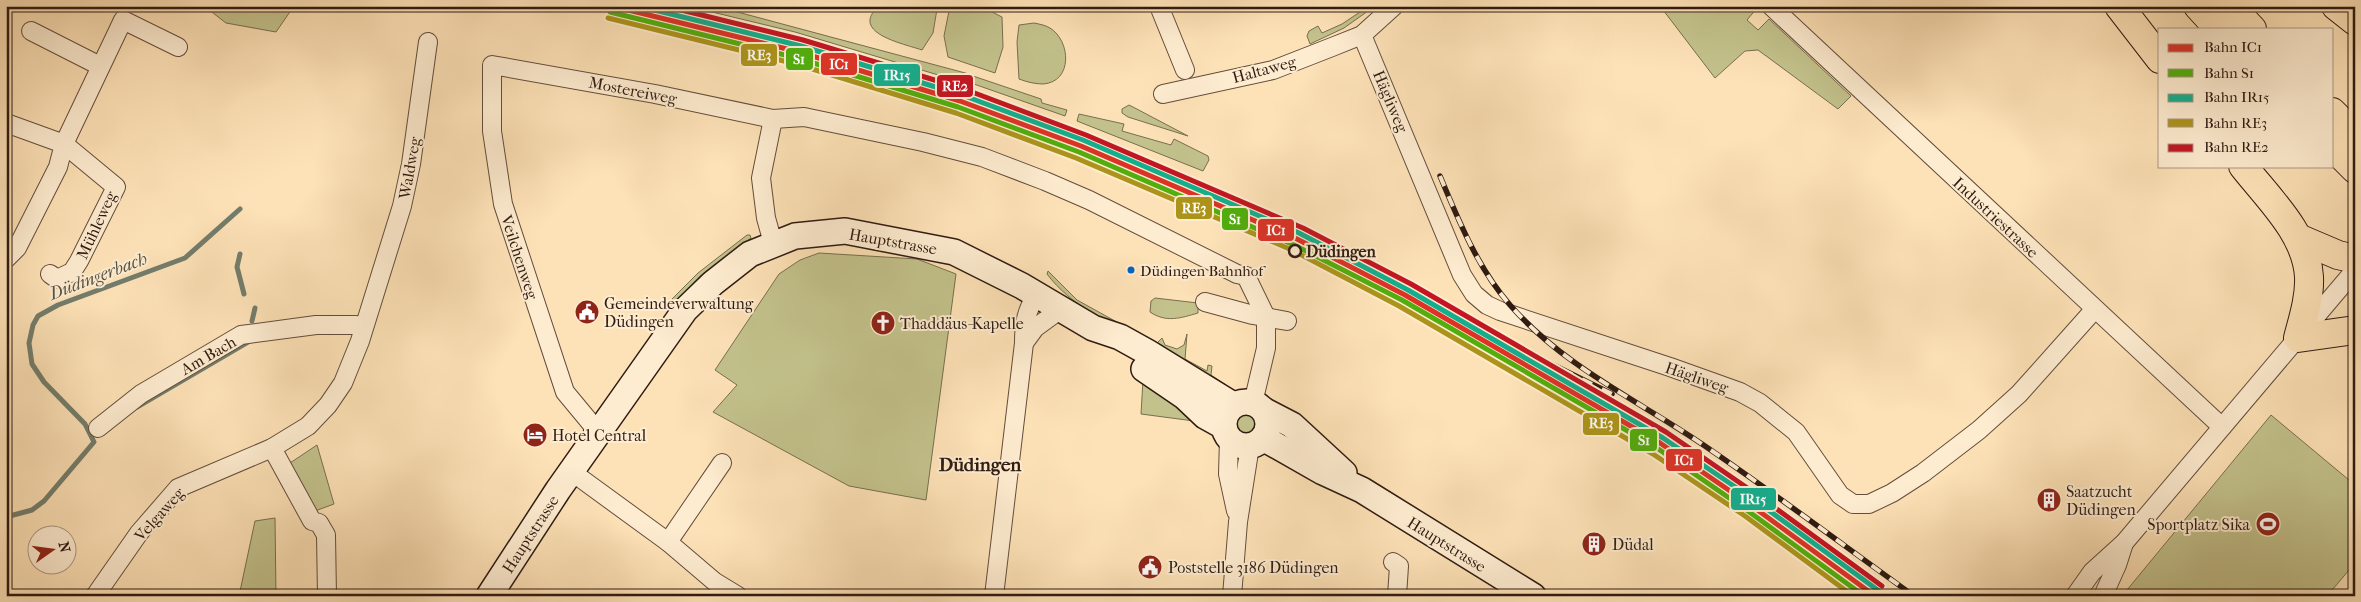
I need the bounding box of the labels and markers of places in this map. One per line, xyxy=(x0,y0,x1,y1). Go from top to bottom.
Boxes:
place label: Düdingen xyxy=(1306,242,1376,262)
marker: Düdingen xyxy=(1288,244,1302,258)
place label: Düdingen Bahnhof xyxy=(1140,262,1266,280)
marker: Düdingen Bahnhof xyxy=(1126,265,1136,275)
place label: Gemeindeverwaltung Düdingen xyxy=(604,294,754,331)
public building icon: Gemeindeverwaltung Düdingen xyxy=(574,299,600,325)
church icon: Thaddäus-Kapelle xyxy=(870,310,896,336)
place label: Thaddäus-Kapelle xyxy=(900,314,1024,333)
hotel icon: Hotel Central xyxy=(522,422,548,448)
place label: Hotel Central xyxy=(552,426,647,445)
place label: Saatzucht Düdingen xyxy=(2066,482,2136,519)
building icon: Saatzucht Düdingen xyxy=(2036,487,2062,513)
sports icon: Sportplatz Sika xyxy=(2255,511,2281,537)
place label: Sportplatz Sika xyxy=(2147,515,2251,534)
building icon: Düdal xyxy=(1581,531,1607,557)
place label: Düdal xyxy=(1612,535,1654,554)
public building icon: Poststelle 3186 Düdingen xyxy=(1137,554,1163,580)
place label: Poststelle 3186 Düdingen xyxy=(1168,558,1339,577)

